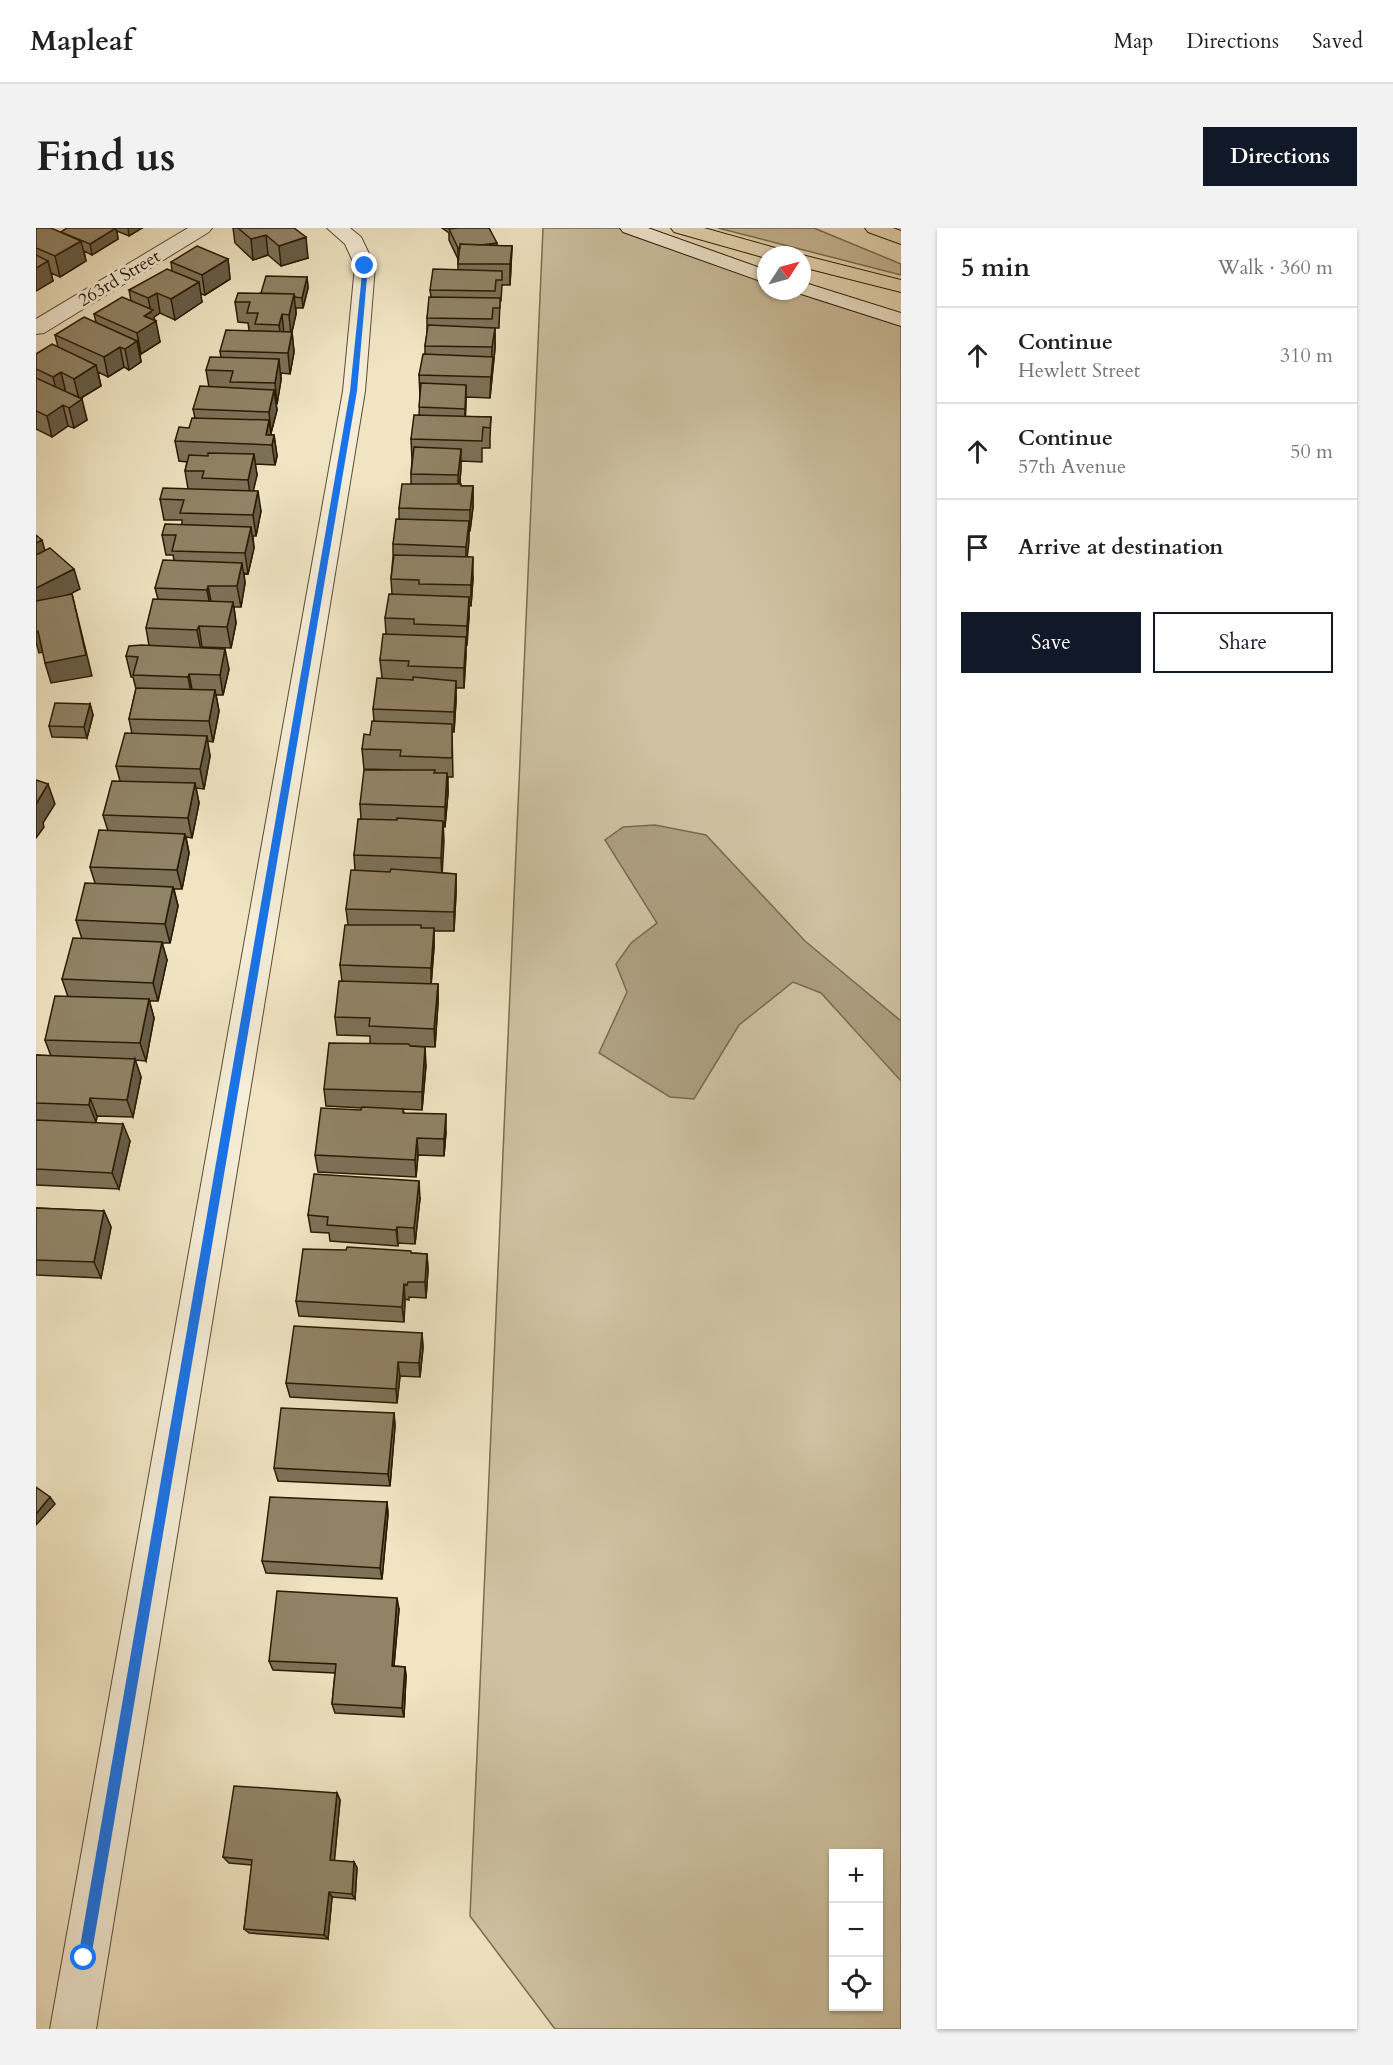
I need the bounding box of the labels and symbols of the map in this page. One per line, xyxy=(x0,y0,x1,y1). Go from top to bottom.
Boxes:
street label: 263rd Street xyxy=(73,244,165,313)
north arrow xyxy=(757,246,811,300)
route end xyxy=(351,252,377,278)
route start xyxy=(70,1944,96,1970)

